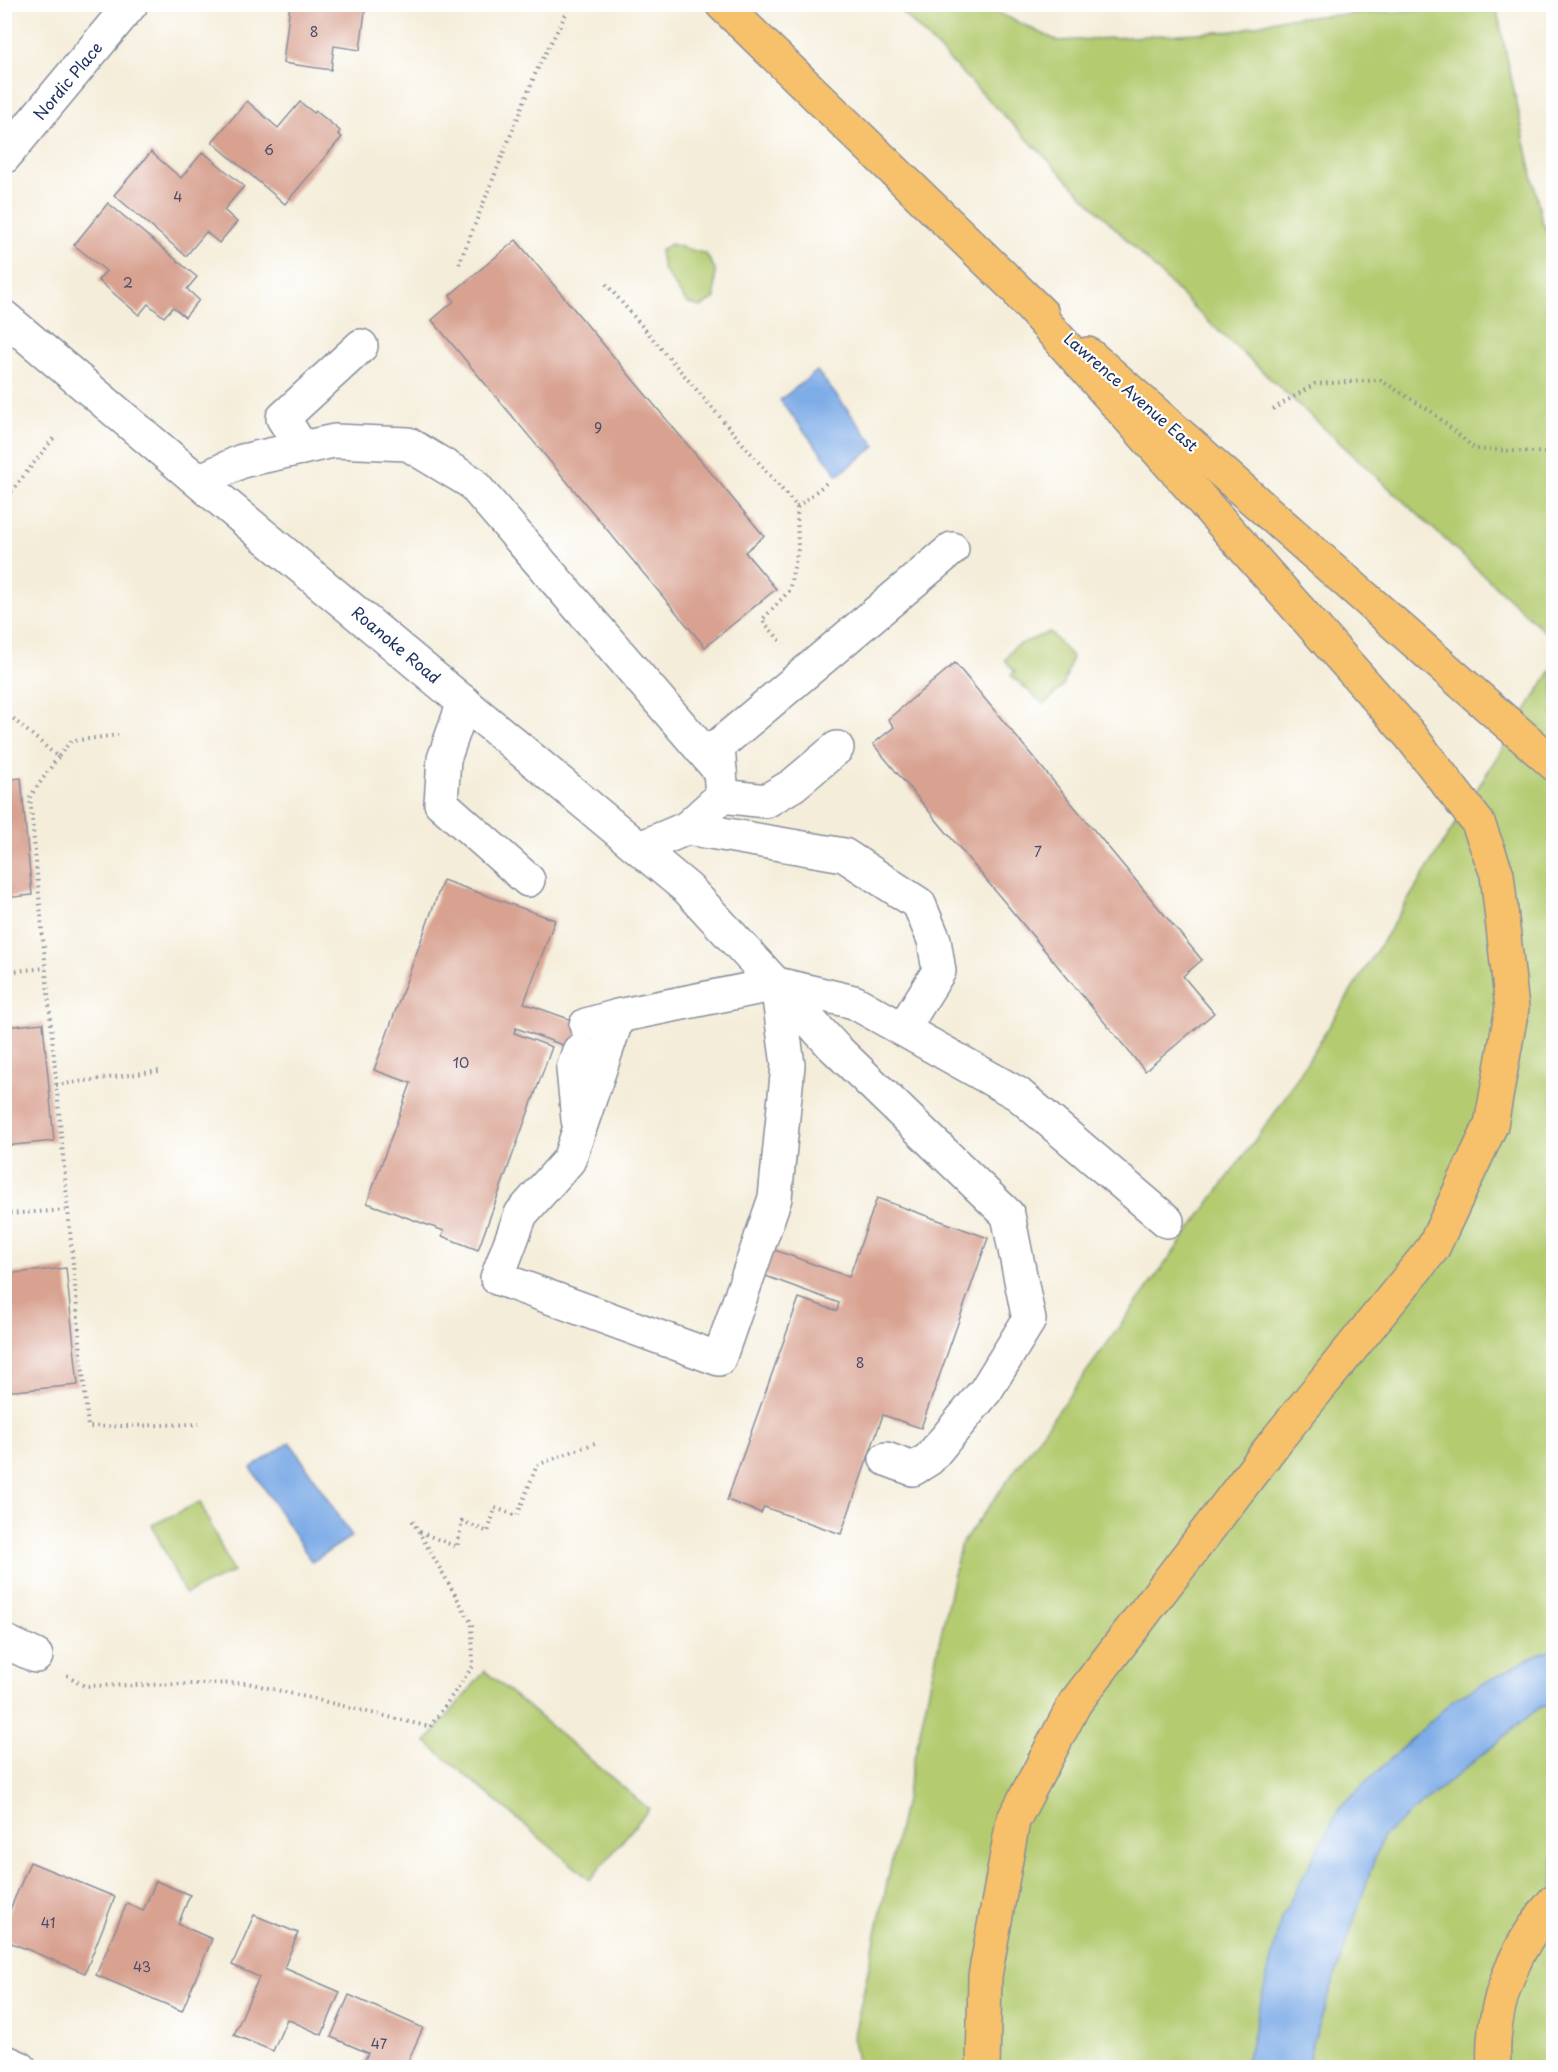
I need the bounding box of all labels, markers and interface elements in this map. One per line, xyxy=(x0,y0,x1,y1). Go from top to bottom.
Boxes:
house number: 8 xyxy=(310,21,318,42)
street label: Nordic Place xyxy=(27,36,107,125)
house number: 6 xyxy=(264,139,274,160)
house number: 4 xyxy=(173,186,183,207)
house number: 2 xyxy=(123,272,133,293)
street label: Lawrence Avenue East xyxy=(1059,326,1204,456)
house number: 9 xyxy=(594,417,602,438)
street label: Roanoke Road xyxy=(347,600,446,689)
house number: 7 xyxy=(1034,841,1042,862)
house number: 10 xyxy=(453,1052,469,1073)
house number: 8 xyxy=(856,1352,864,1373)
house number: 41 xyxy=(41,1912,55,1933)
house number: 43 xyxy=(133,1956,151,1977)
house number: 47 xyxy=(371,2033,388,2054)

